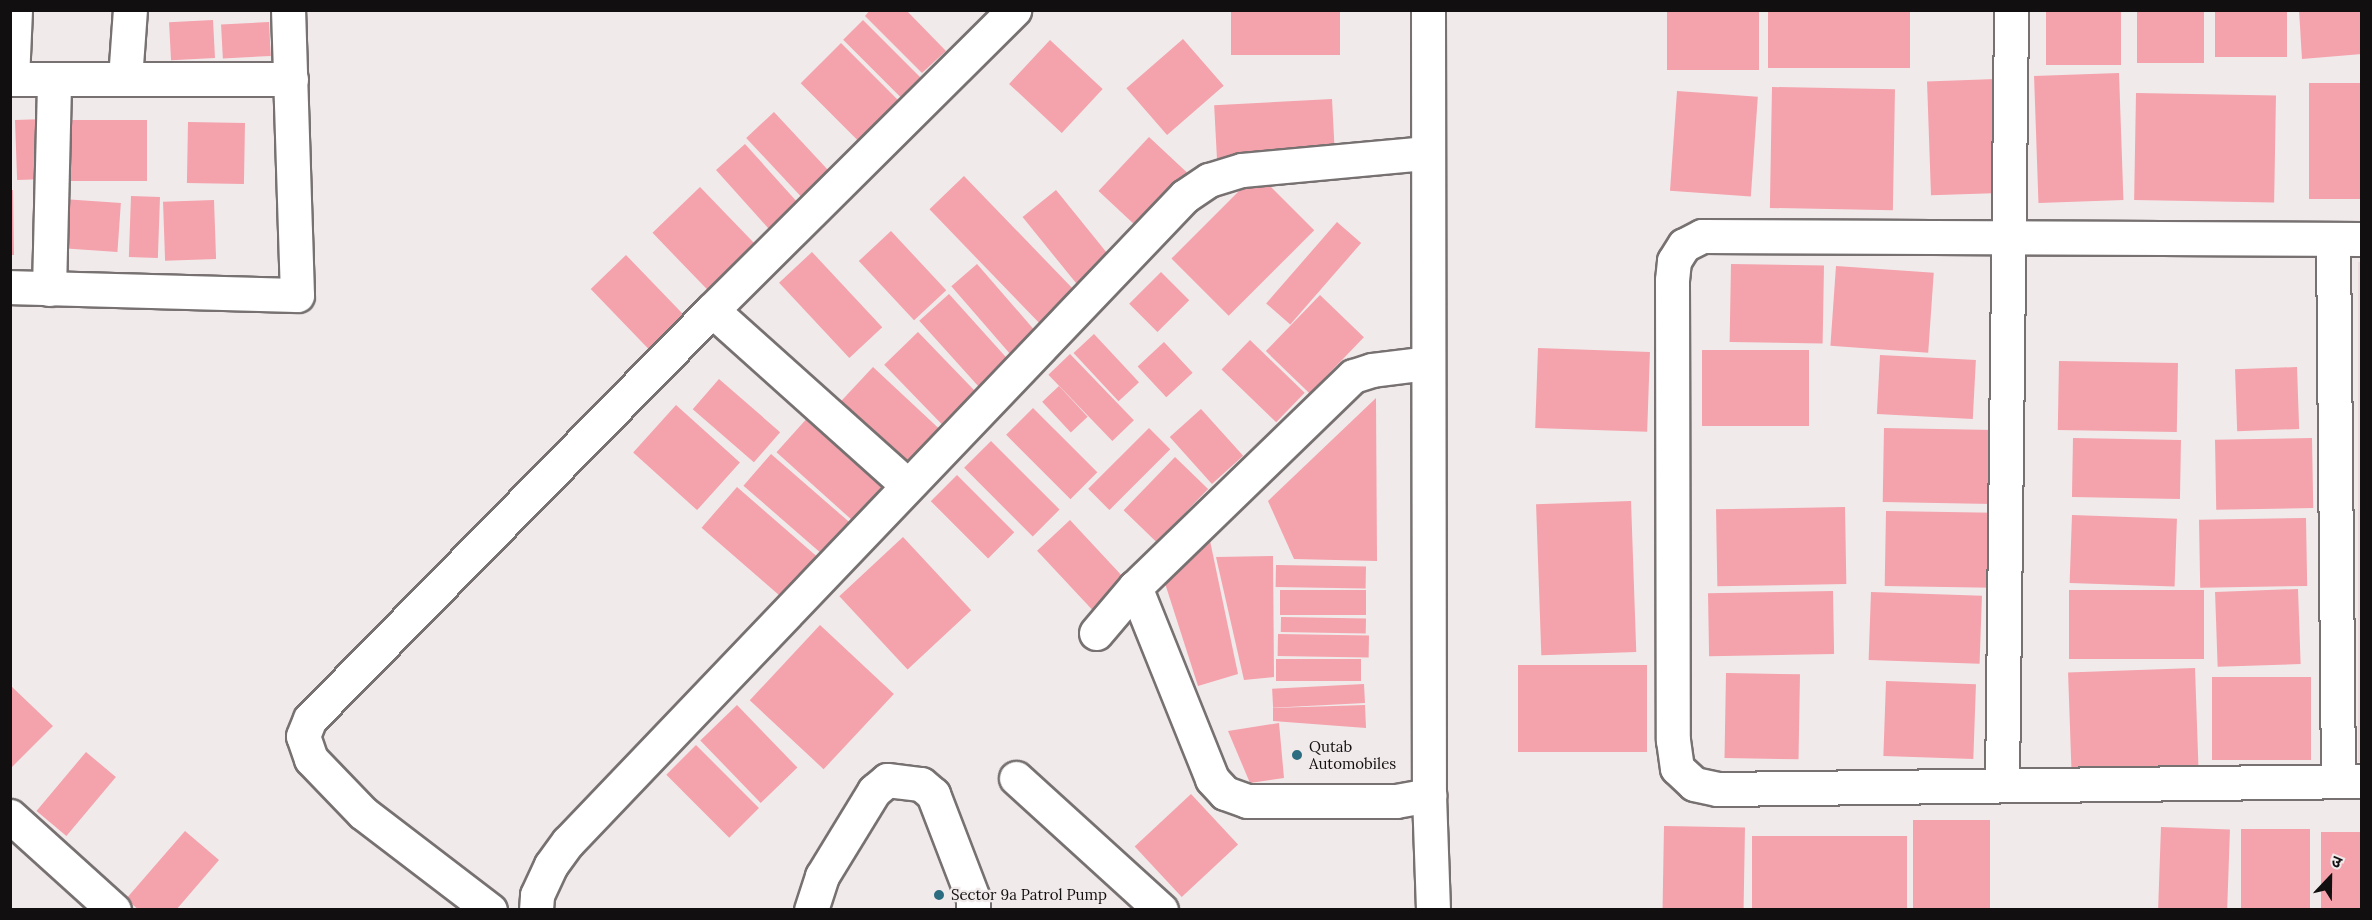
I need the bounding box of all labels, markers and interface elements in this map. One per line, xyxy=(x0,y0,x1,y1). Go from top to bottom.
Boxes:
place label: Qutab Automobiles xyxy=(1309,737,1396,772)
marker: Qutab Automobiles xyxy=(1290,748,1304,762)
north arrow xyxy=(2300,848,2360,908)
text: उ xyxy=(2329,850,2345,872)
place label: Sector 9a Patrol Pump xyxy=(951,886,1107,904)
marker: Sector 9a Patrol Pump xyxy=(932,888,946,902)

